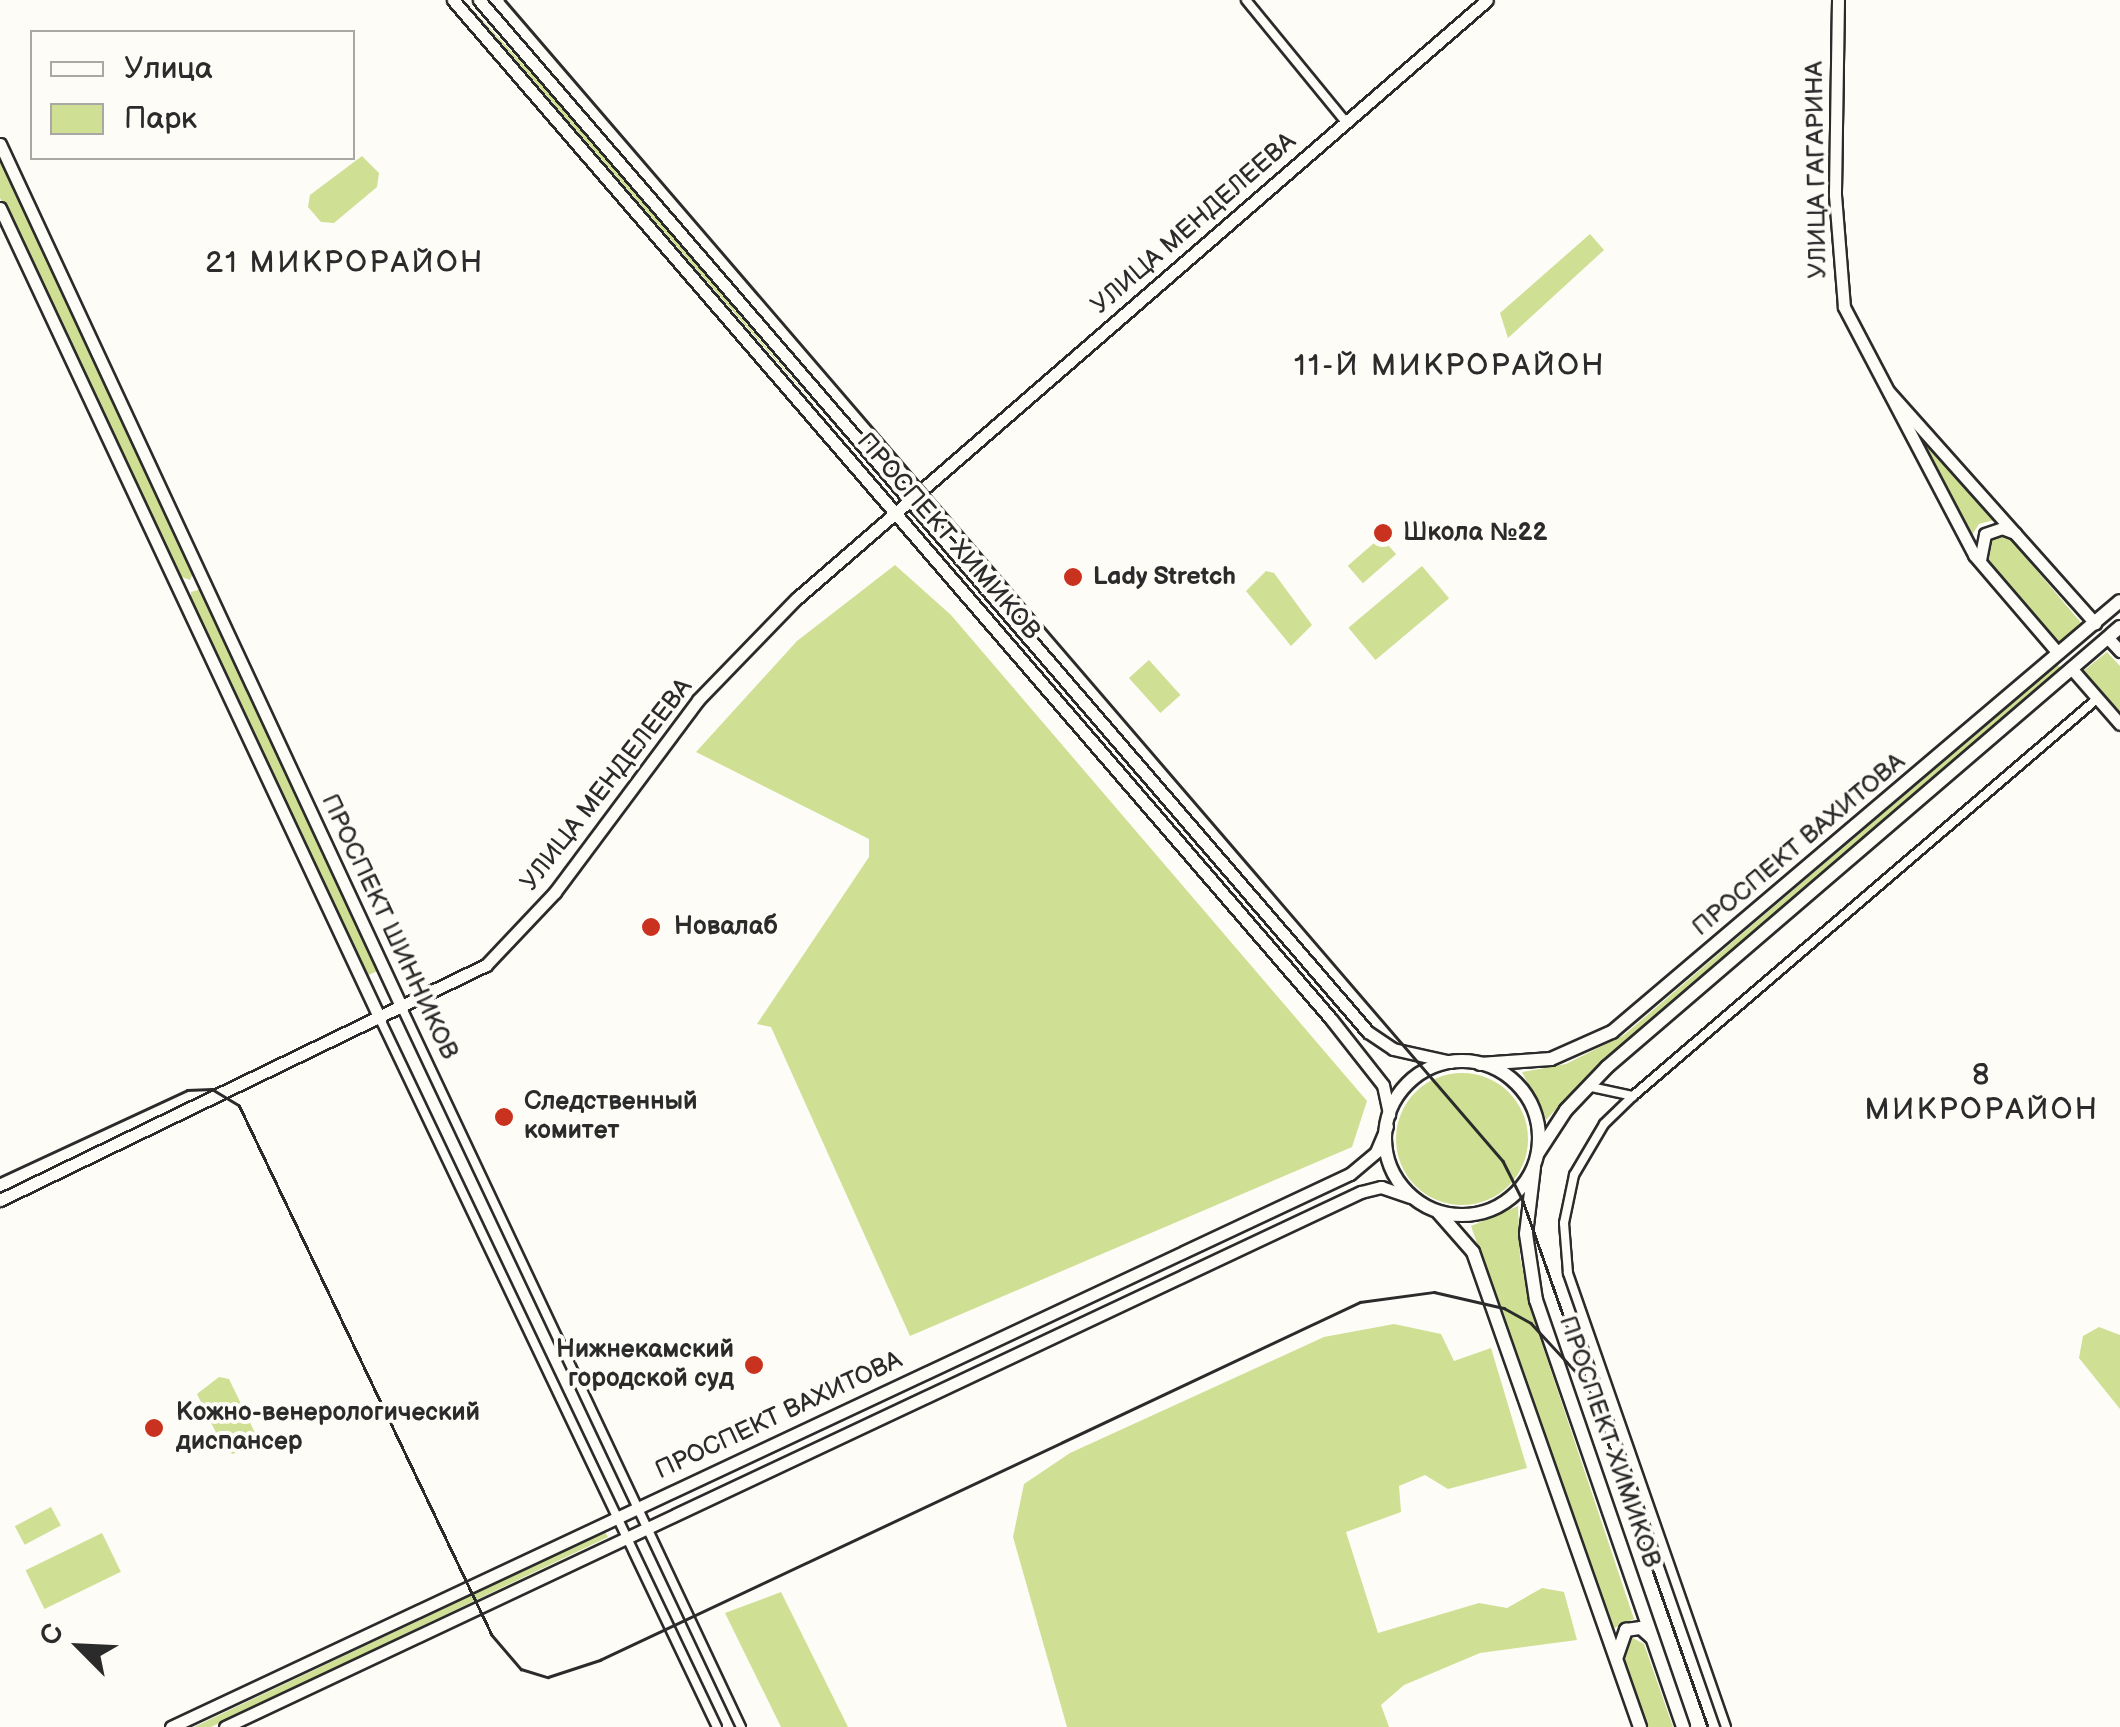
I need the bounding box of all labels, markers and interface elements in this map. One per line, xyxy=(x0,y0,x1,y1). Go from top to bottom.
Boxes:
legend xyxy=(30,30,355,160)
text: Улица xyxy=(124,51,213,87)
street label: УЛИЦА ГАГАРИНА xyxy=(1800,61,1834,279)
text: Парк xyxy=(124,101,197,137)
street label: УЛИЦА МЕНДЕЛЕЕВА xyxy=(1086,127,1302,321)
district label: 21 МИКРОРАЙОН xyxy=(205,245,485,281)
district label: 11-Й МИКРОРАЙОН xyxy=(1294,348,1606,384)
street label: ПРОСПЕКТ ХИМИКОВ xyxy=(850,427,1046,647)
place label: Школа №22 xyxy=(1403,518,1547,548)
marker: Школа №22 xyxy=(1372,522,1394,544)
place label: Lady Stretch xyxy=(1093,562,1237,592)
marker: Lady Stretch xyxy=(1062,566,1084,588)
street label: УЛИЦА МЕНДЕЛЕЕВА xyxy=(515,673,699,897)
street label: ПРОСПЕКТ ВАХИТОВА xyxy=(1686,747,1912,943)
street label: ПРОСПЕКТ ШИННИКОВ xyxy=(314,789,464,1065)
place label: Новалаб xyxy=(674,912,778,942)
marker: Новалаб xyxy=(638,914,664,940)
district label: 8 МИКРОРАЙОН xyxy=(1864,1057,2100,1128)
place label: Следственный комитет xyxy=(524,1088,698,1147)
marker: Следственный комитет xyxy=(493,1106,515,1128)
street label: ПРОСПЕКТ ХИМИКОВ xyxy=(1552,1312,1666,1572)
place label: Нижнекамский городской суд xyxy=(556,1336,734,1395)
street label: ПРОСПЕКТ ВАХИТОВА xyxy=(651,1346,907,1486)
marker: Нижнекамский городской суд xyxy=(743,1354,765,1376)
place label: Кожно-венерологический диспансер xyxy=(176,1399,480,1458)
marker: Кожно-венерологический диспансер xyxy=(141,1415,167,1441)
north arrow xyxy=(30,1597,130,1697)
text: С xyxy=(33,1619,71,1650)

